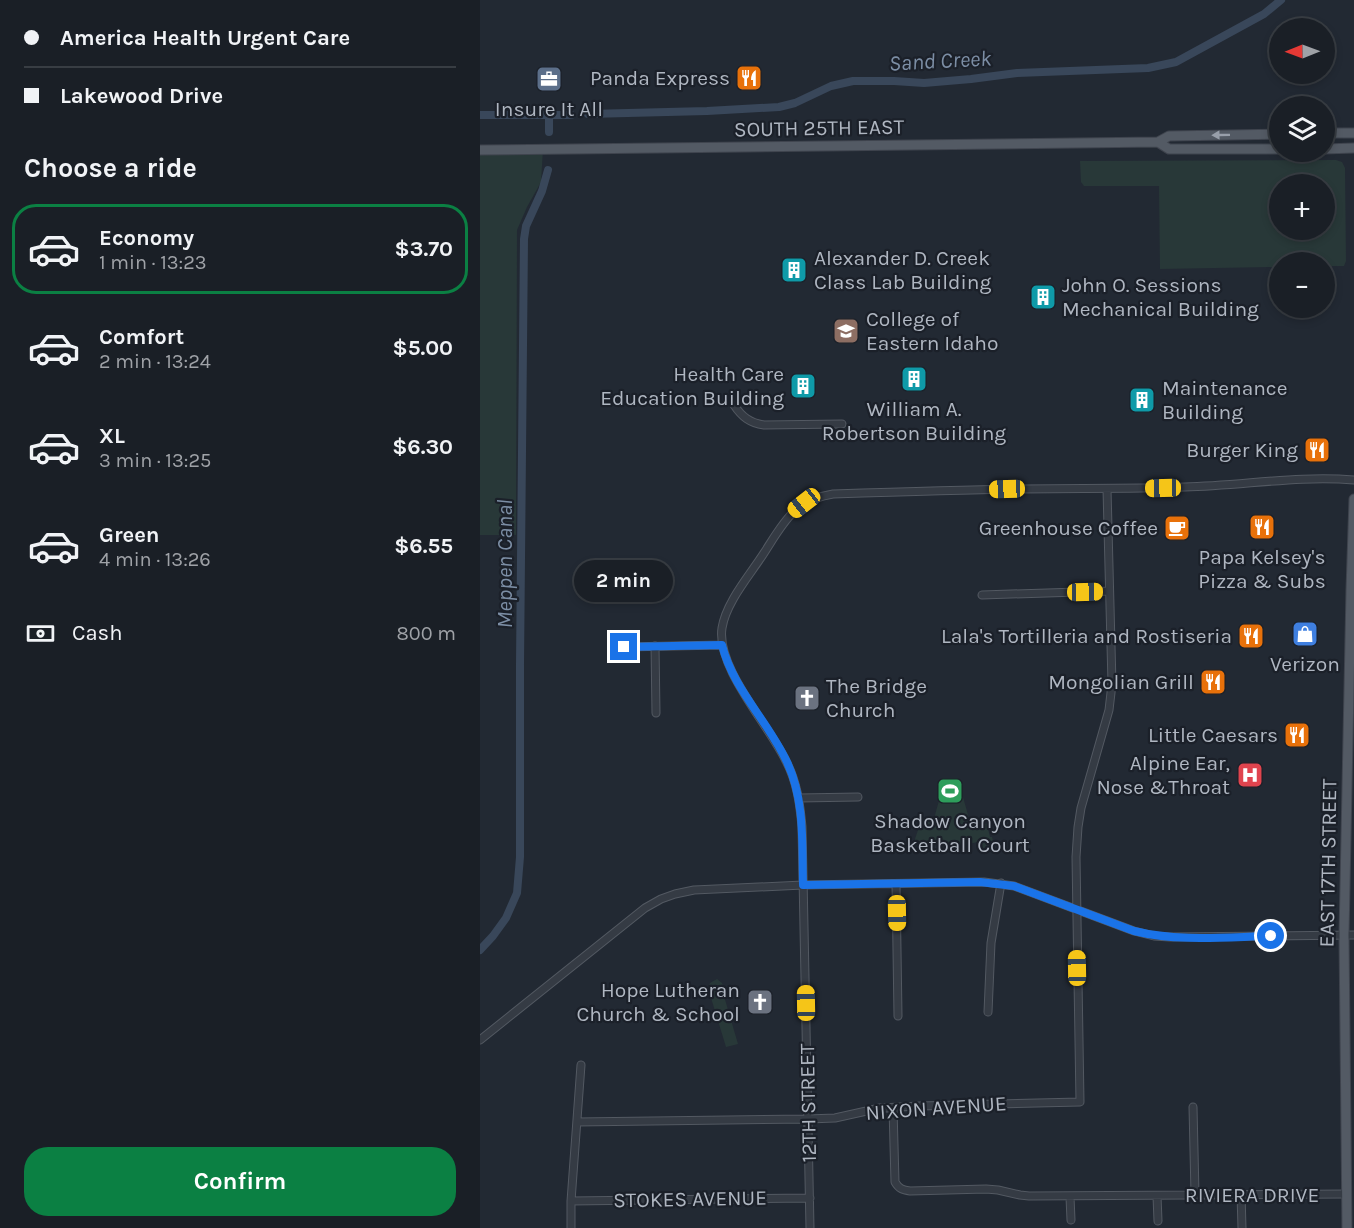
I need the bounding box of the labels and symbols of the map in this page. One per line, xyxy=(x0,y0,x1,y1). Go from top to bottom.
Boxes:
north arrow xyxy=(1269,18,1335,84)
water label: Sand Creek xyxy=(888,45,993,77)
restaurant icon: Panda Express xyxy=(734,63,764,93)
office icon: Insure It All xyxy=(534,64,564,94)
place label: Panda Express xyxy=(590,66,730,90)
place label: Insure It All xyxy=(495,97,603,121)
street label: SOUTH 25TH EAST xyxy=(734,115,905,141)
one-way arrow xyxy=(1212,130,1231,140)
place label: Alexander D. Creek Class Lab Building xyxy=(814,246,991,294)
building icon: Alexander D. Creek Class Lab Building xyxy=(779,255,809,285)
place label: John O. Sessions Mechanical Building xyxy=(1062,273,1259,321)
building icon: John O. Sessions Mechanical Building xyxy=(1028,282,1058,312)
place label: College of Eastern Idaho xyxy=(866,307,998,355)
school or university icon: College of Eastern Idaho xyxy=(831,316,861,346)
place label: Health Care Education Building xyxy=(600,362,784,410)
building icon: William A. Robertson Building xyxy=(899,364,929,394)
building icon: Health Care Education Building xyxy=(788,371,818,401)
place label: Maintenance Building xyxy=(1162,376,1288,424)
building icon: Maintenance Building xyxy=(1127,385,1157,415)
place label: William A. Robertson Building xyxy=(822,397,1006,445)
restaurant icon: Burger King xyxy=(1302,435,1332,465)
place label: Burger King xyxy=(1186,438,1298,462)
car xyxy=(989,479,1025,499)
car xyxy=(1145,479,1181,497)
car xyxy=(784,485,824,521)
water label: Meppen Canal xyxy=(492,499,518,629)
restaurant icon: Papa Kelsey's Pizza & Subs xyxy=(1247,512,1277,542)
cafe icon: Greenhouse Coffee xyxy=(1162,513,1192,543)
place label: Greenhouse Coffee xyxy=(979,516,1158,540)
place label: Papa Kelsey's Pizza & Subs xyxy=(1198,545,1326,593)
callout: 2 min xyxy=(574,560,674,602)
car xyxy=(1067,583,1103,601)
shop icon: Verizon xyxy=(1290,619,1320,649)
restaurant icon: Lala's Tortilleria and Rostiseria xyxy=(1236,621,1266,651)
place label: Lala's Tortilleria and Rostiseria xyxy=(941,624,1232,648)
route end xyxy=(610,633,637,660)
place label: Verizon xyxy=(1270,652,1340,676)
restaurant icon: Mongolian Grill xyxy=(1198,667,1228,697)
place label: Mongolian Grill xyxy=(1048,670,1194,694)
place label: The Bridge Church xyxy=(826,674,927,722)
church icon: The Bridge Church xyxy=(792,683,822,713)
restaurant icon: Little Caesars xyxy=(1282,720,1312,750)
place label: Little Caesars xyxy=(1148,723,1278,747)
place label: Alpine Ear, Nose &Throat xyxy=(1096,751,1230,799)
hospital icon: Alpine Ear, Nose &Throat xyxy=(1235,760,1265,790)
sports icon: Shadow Canyon Basketball Court xyxy=(935,776,965,806)
street label: EAST 17TH STREET xyxy=(1315,778,1341,947)
place label: Shadow Canyon Basketball Court xyxy=(870,809,1030,857)
car xyxy=(888,895,906,931)
route start xyxy=(1257,922,1284,949)
car xyxy=(1068,950,1086,986)
place label: Hope Lutheran Church & School xyxy=(576,978,740,1026)
car xyxy=(797,985,815,1021)
church icon: Hope Lutheran Church & School xyxy=(745,987,775,1017)
street label: 12TH STREET xyxy=(795,1043,821,1163)
street label: NIXON AVENUE xyxy=(865,1091,1007,1125)
street label: RIVIERA DRIVE xyxy=(1185,1183,1319,1207)
street label: STOKES AVENUE xyxy=(613,1186,767,1212)

